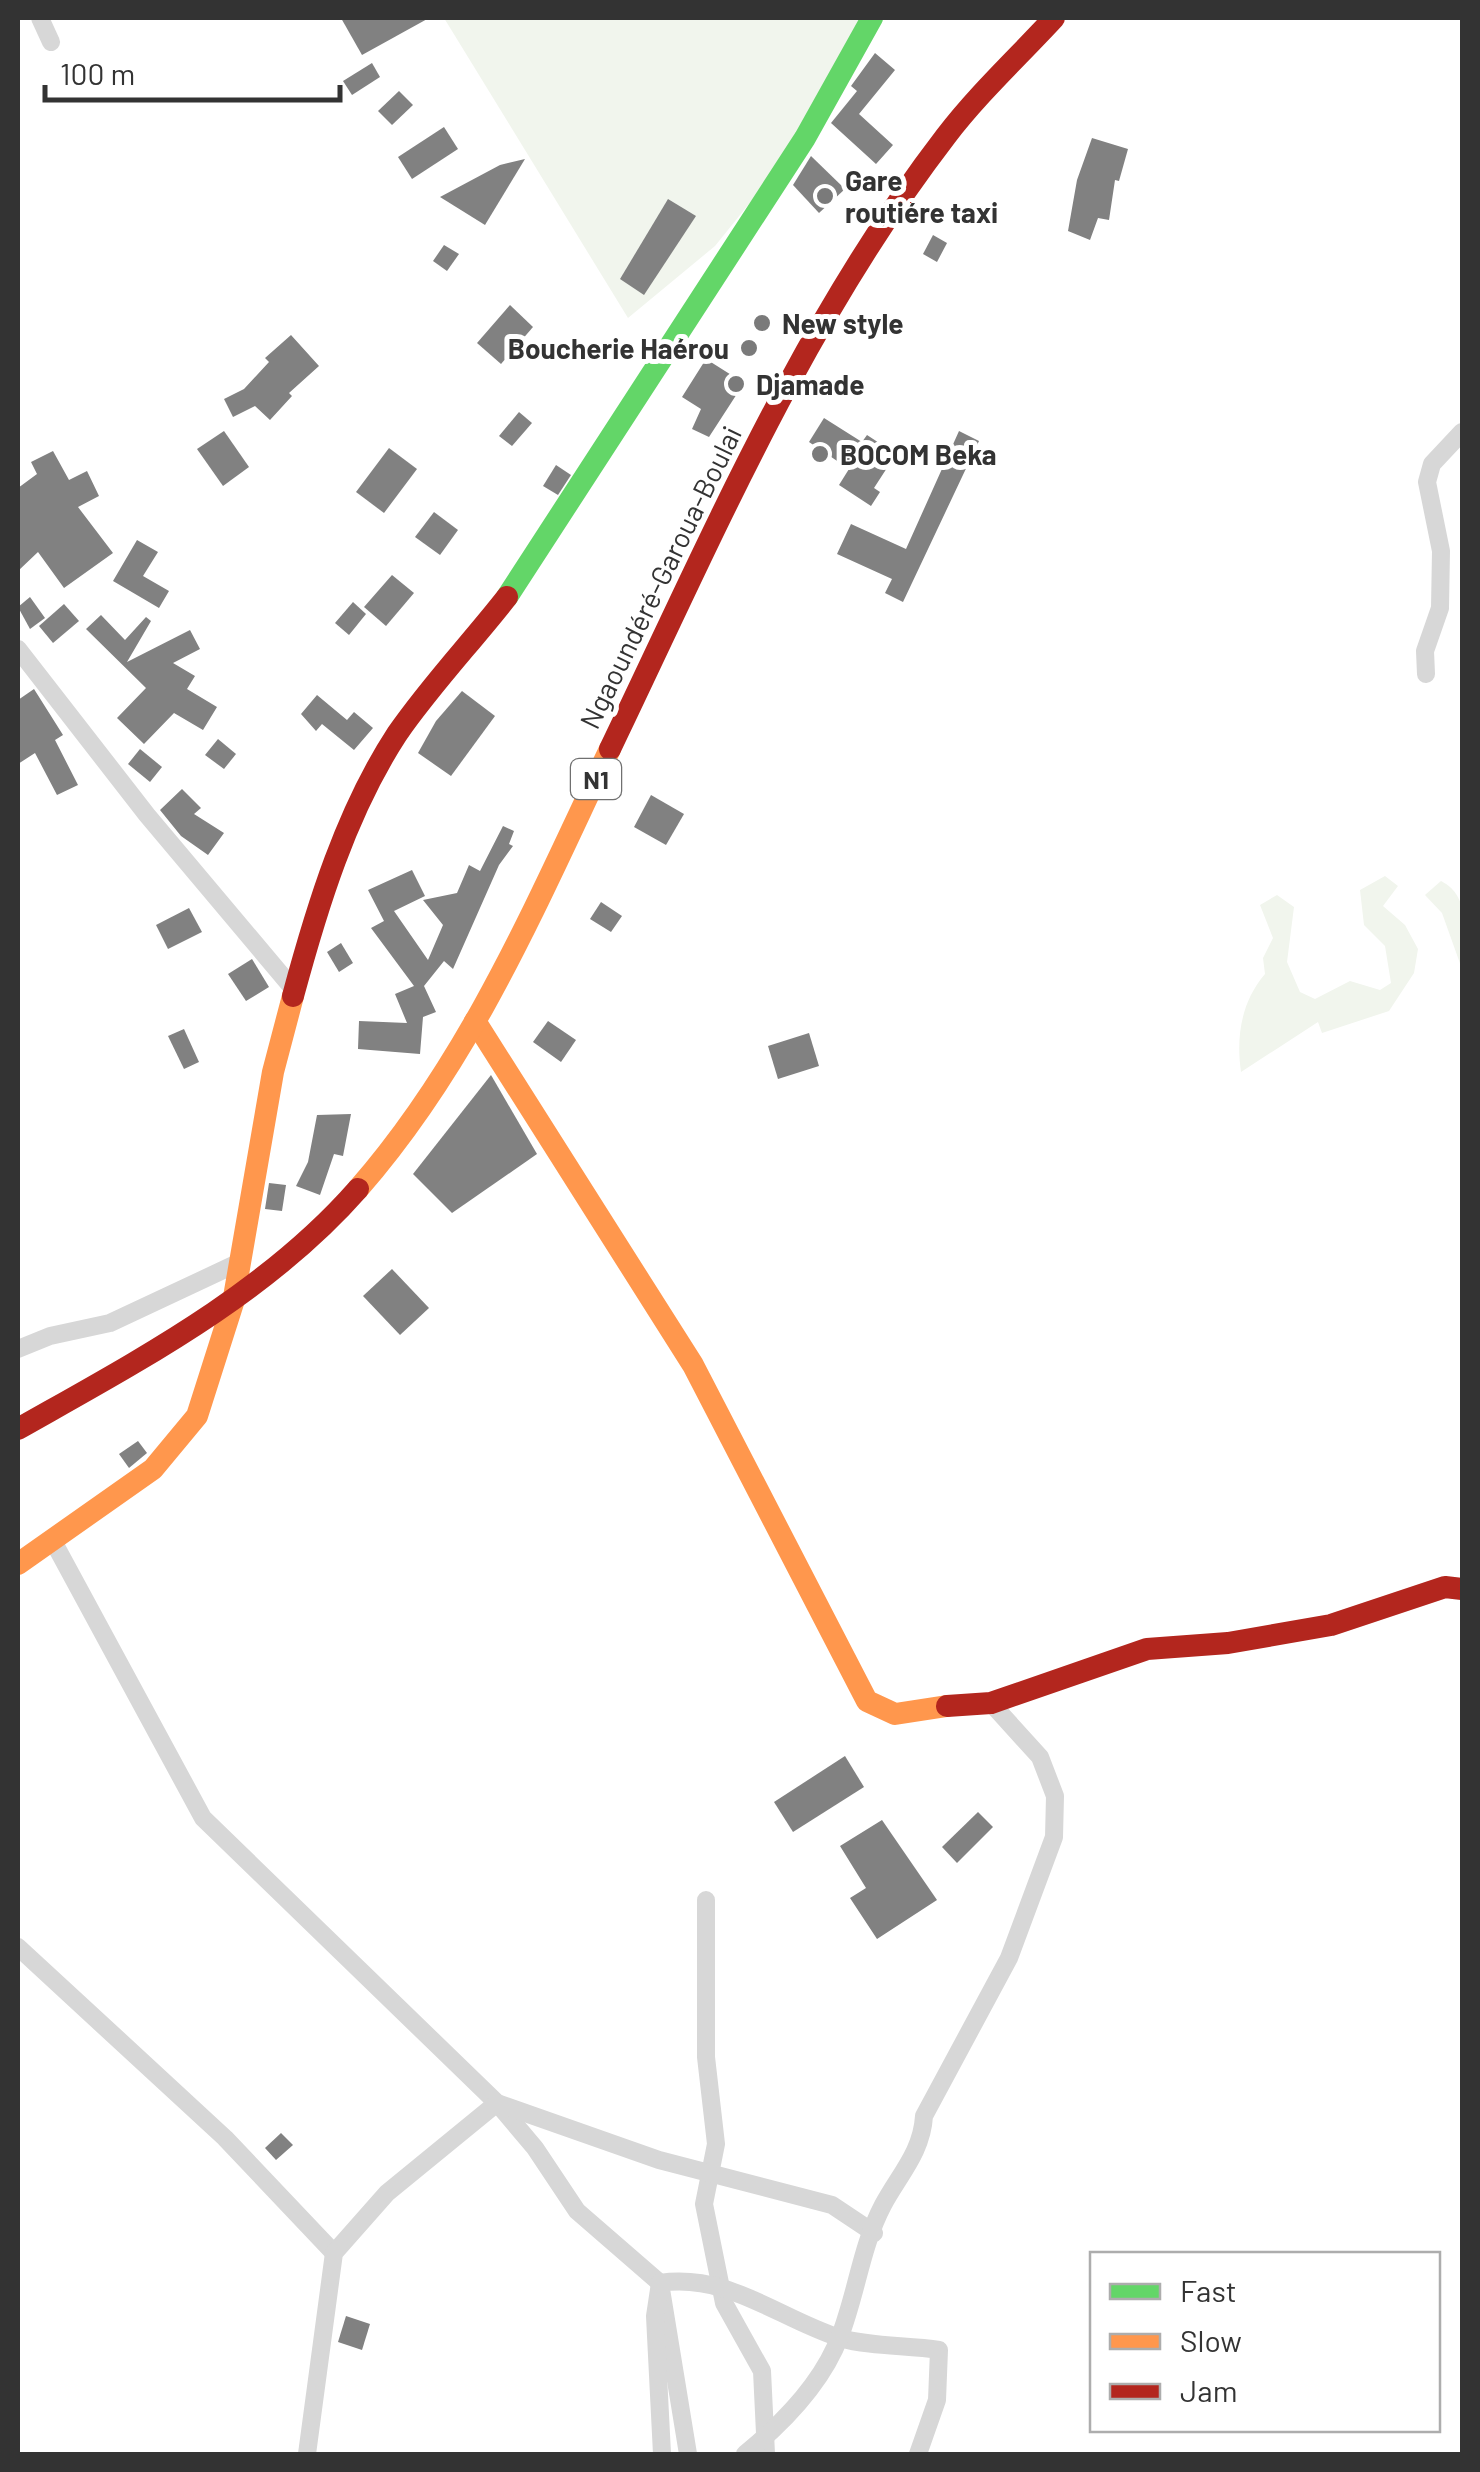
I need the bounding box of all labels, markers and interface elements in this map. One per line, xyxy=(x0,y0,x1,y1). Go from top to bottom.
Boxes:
scale bar xyxy=(45,40,340,102)
text: 100 m xyxy=(60,55,135,91)
place label: Gare routiére taxi xyxy=(845,163,998,229)
marker: Gare routiére taxi xyxy=(814,185,836,207)
place label: New style xyxy=(782,306,904,340)
marker: New style xyxy=(751,312,773,334)
place label: Boucherie Haérou xyxy=(508,331,729,365)
marker: Boucherie Haérou xyxy=(738,337,760,359)
place label: Djamade xyxy=(756,367,865,401)
marker: Djamade xyxy=(725,373,747,395)
street label: Ngaoundéré-Garoua-Boulai xyxy=(572,420,748,734)
place label: BOCOM Beka xyxy=(840,437,997,471)
marker: BOCOM Beka xyxy=(809,443,831,465)
road number: N1 xyxy=(571,759,621,799)
legend xyxy=(1090,2252,1440,2432)
text: Fast xyxy=(1180,2272,1237,2308)
text: Slow xyxy=(1180,2322,1242,2358)
text: Jam xyxy=(1180,2372,1237,2408)

